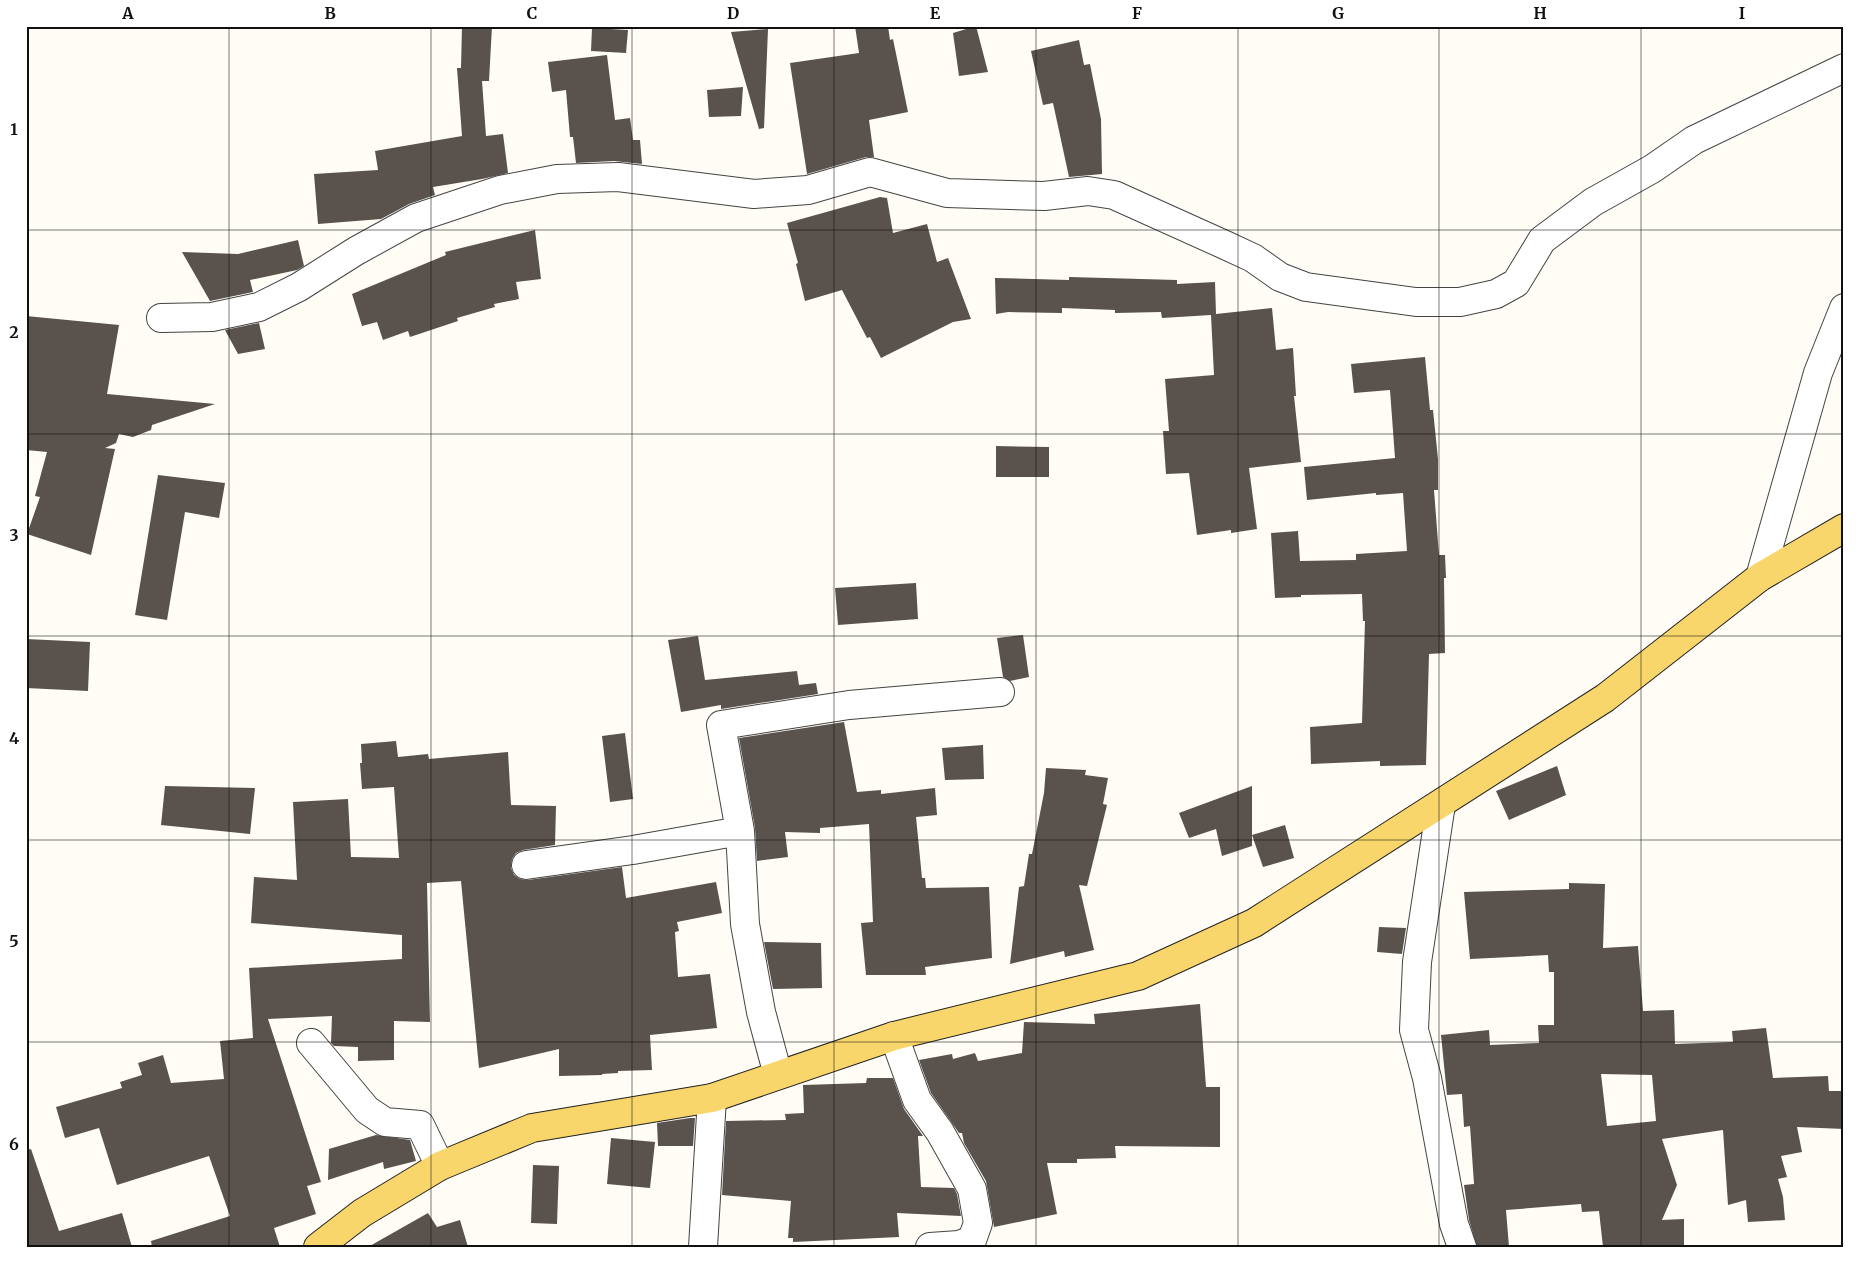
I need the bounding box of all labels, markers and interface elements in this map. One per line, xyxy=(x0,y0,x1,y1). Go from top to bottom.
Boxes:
text: A xyxy=(121,3,134,23)
text: B xyxy=(324,3,336,23)
text: C xyxy=(527,3,537,23)
text: D xyxy=(727,3,739,23)
text: E xyxy=(930,3,941,23)
text: F xyxy=(1132,3,1142,23)
text: G xyxy=(1332,3,1344,23)
text: H xyxy=(1533,3,1547,23)
text: I xyxy=(1739,3,1745,23)
text: 1 xyxy=(10,119,18,139)
text: 2 xyxy=(9,322,19,342)
text: 3 xyxy=(9,525,19,545)
text: 4 xyxy=(9,728,19,748)
text: 5 xyxy=(9,931,19,951)
text: 6 xyxy=(9,1134,19,1154)

